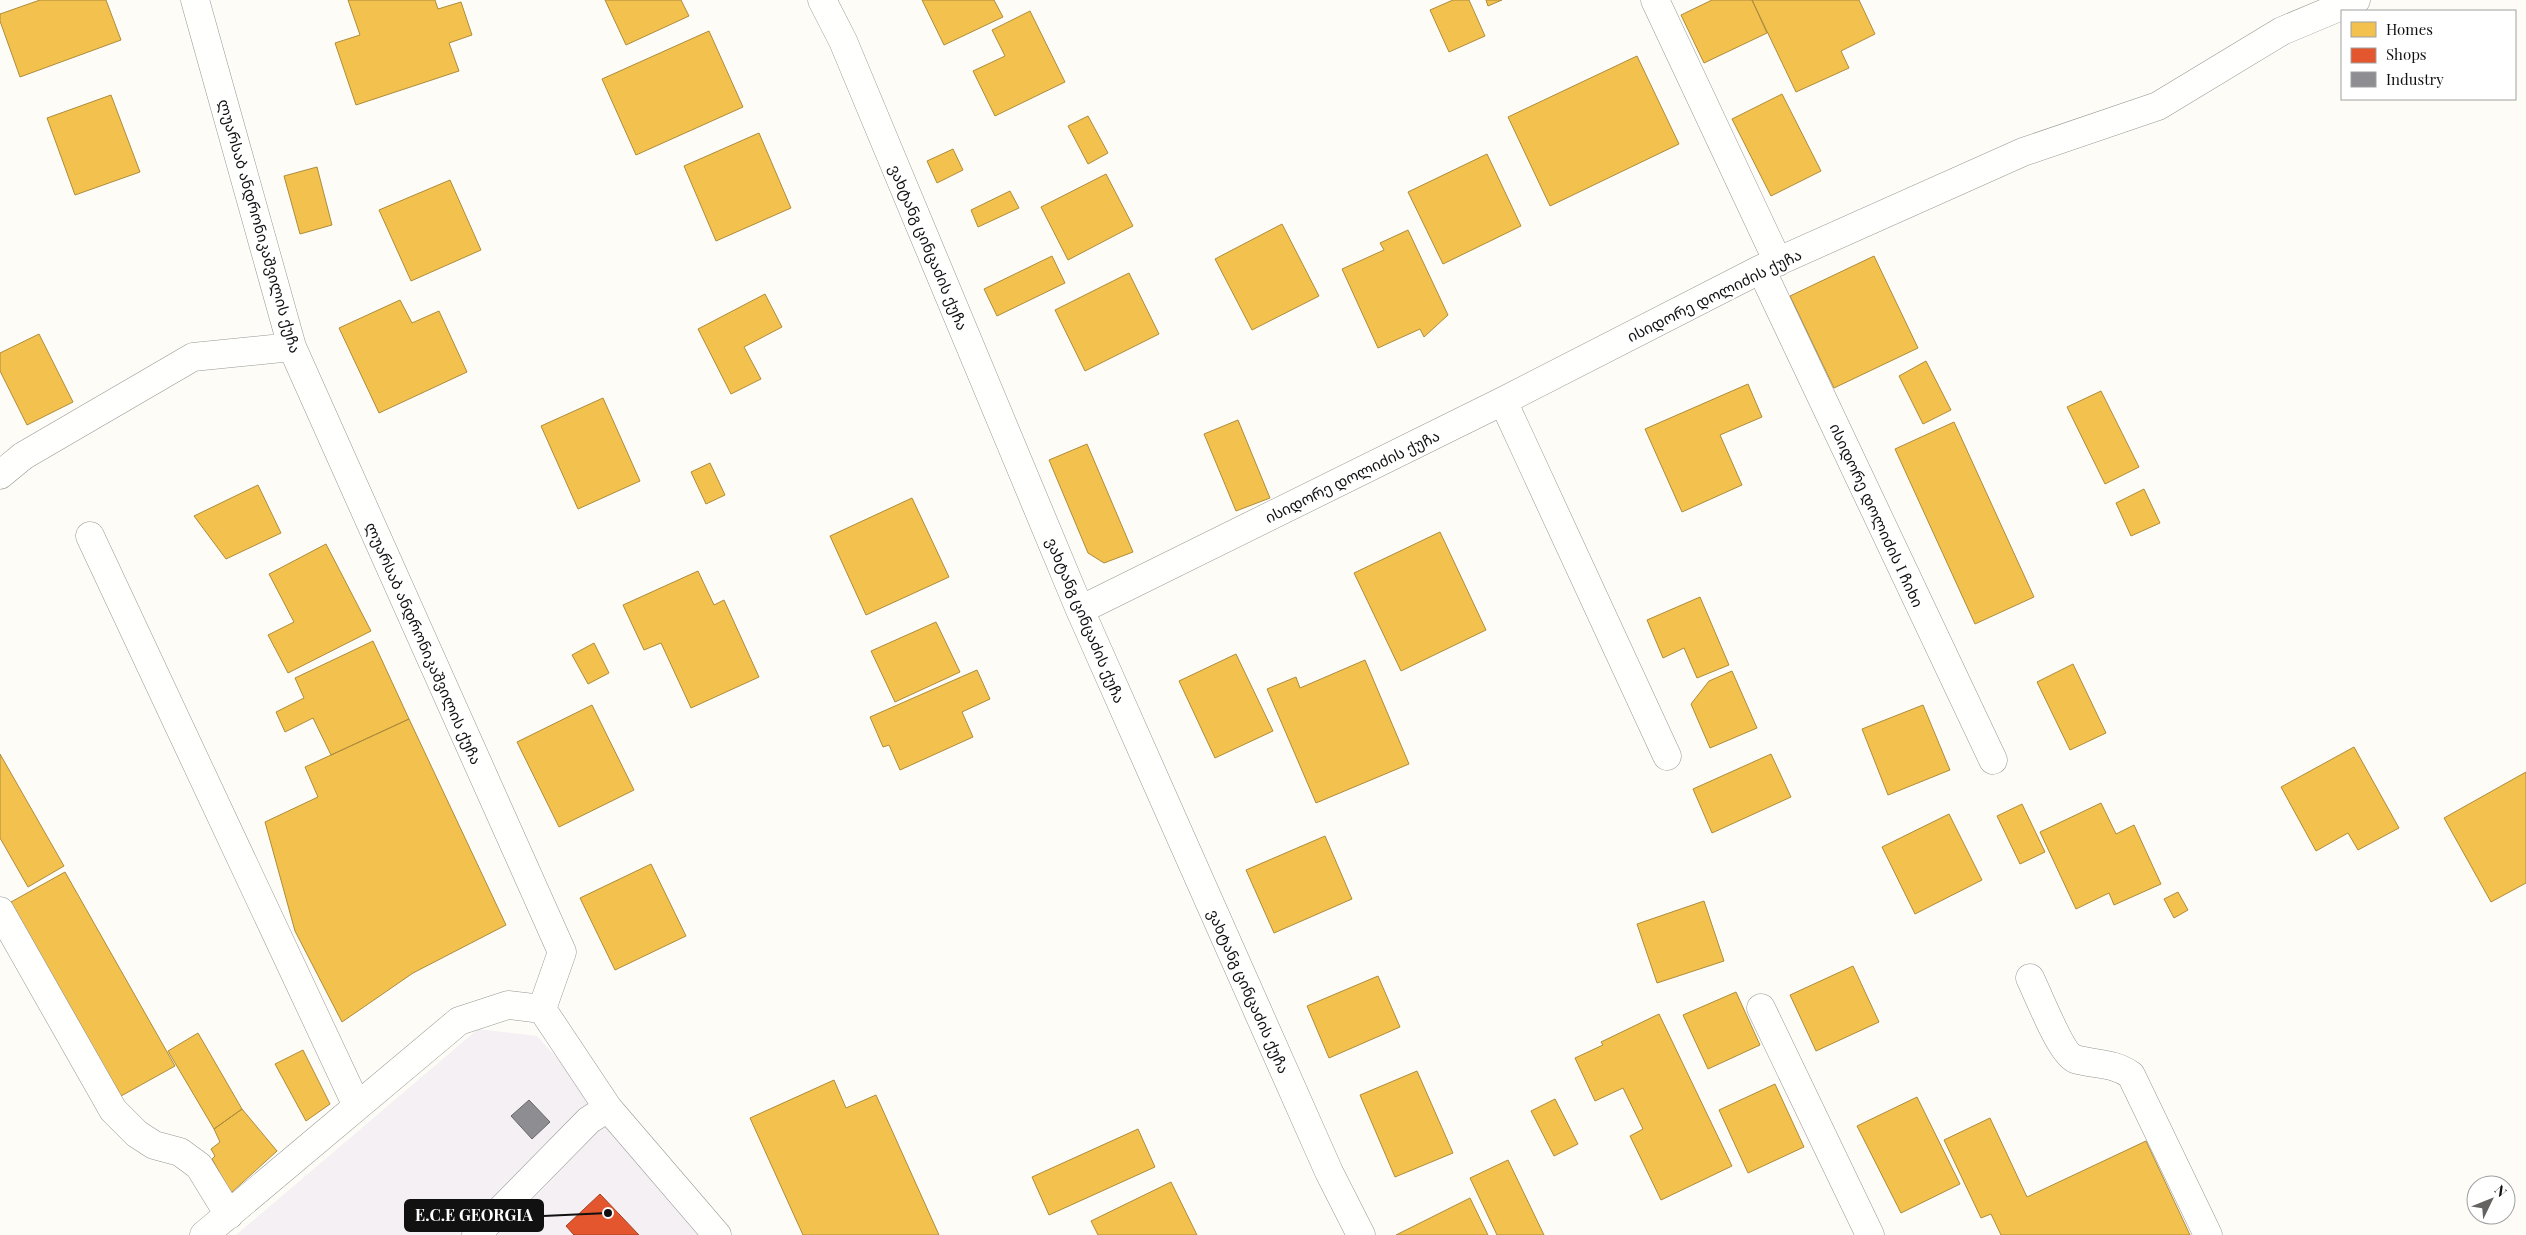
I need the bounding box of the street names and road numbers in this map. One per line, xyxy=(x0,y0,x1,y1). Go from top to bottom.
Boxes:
street label: ლუარსაბ ანდრონიკაშვილის ქუჩა xyxy=(214,97,306,355)
street label: ვახტანგ ცინცაძის ქუჩა xyxy=(885,161,973,333)
street label: ისიდორე დოლიძის ქუჩა xyxy=(1623,244,1805,346)
street label: ისიდორე დოლიძის I ჩიხი xyxy=(1826,420,1928,610)
street label: ისიდორე დოლიძის ქუჩა xyxy=(1261,425,1443,527)
street label: ლუარსაბ ანდრონიკაშვილის ქუჩა xyxy=(361,519,487,767)
street label: ვახტანგ ცინცაძის ქუჩა xyxy=(1042,534,1130,706)
street label: ვახტანგ ცინცაძის ქუჩა xyxy=(1204,906,1294,1076)

